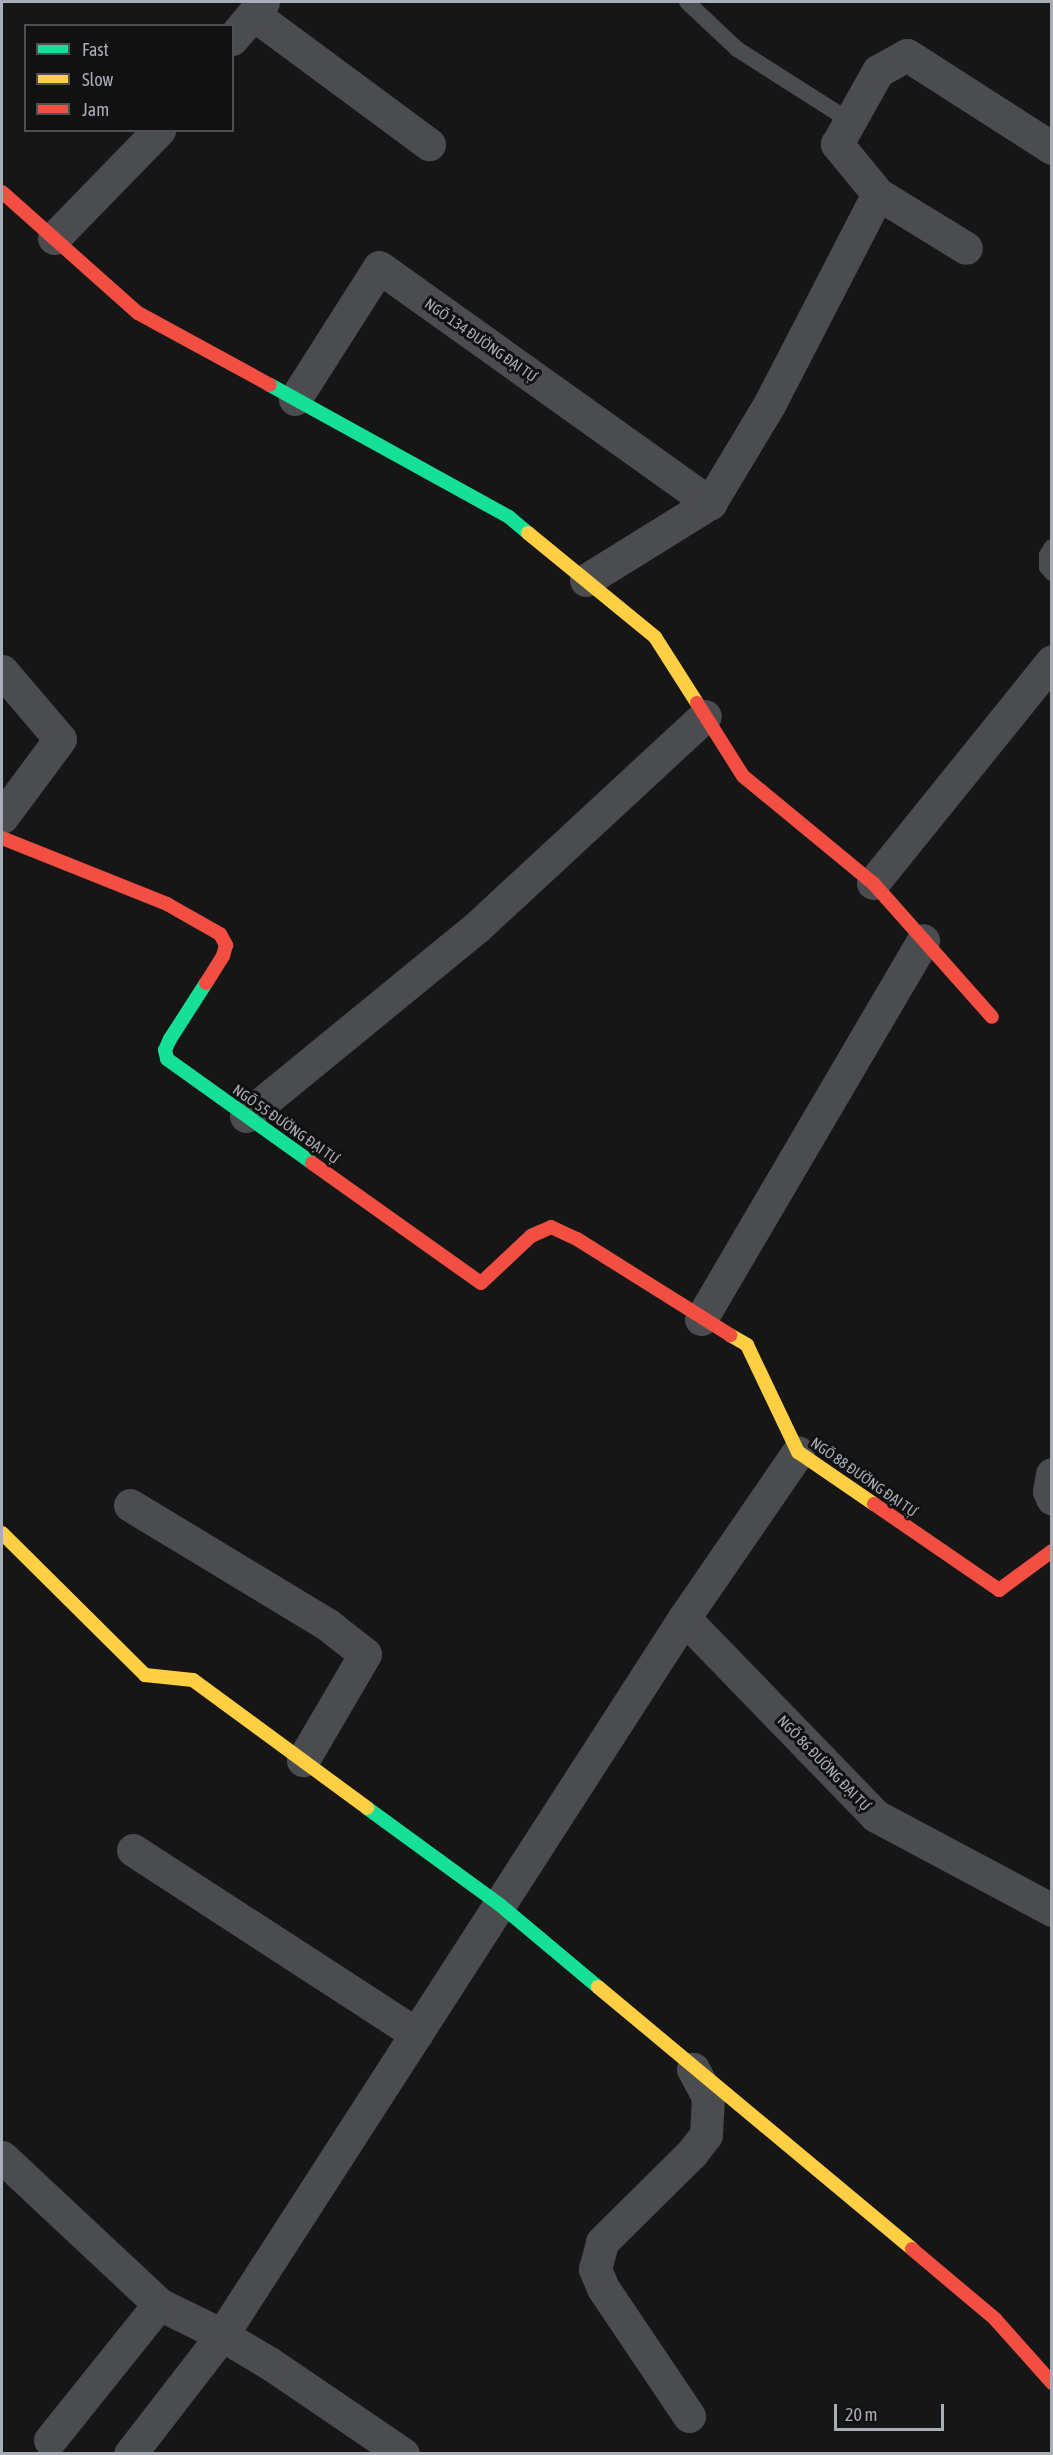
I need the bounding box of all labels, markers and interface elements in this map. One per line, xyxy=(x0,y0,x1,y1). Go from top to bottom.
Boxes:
legend xyxy=(24,24,234,132)
text: Fast xyxy=(82,39,109,60)
text: Slow xyxy=(82,69,113,90)
text: Jam xyxy=(82,99,109,120)
street label: NGÕ 134 ĐƯỜNG ĐẠI TỰ xyxy=(421,295,541,385)
street label: NGÕ 55 ĐƯỜNG ĐẠI TỰ xyxy=(229,1081,343,1167)
street label: NGÕ 88 ĐƯỜNG ĐẠI TỰ xyxy=(807,1434,921,1520)
street label: NGÕ 86 ĐƯỜNG ĐẠI TỰ xyxy=(774,1712,874,1814)
scale bar xyxy=(837,2392,946,2430)
text: 20 m xyxy=(845,2404,877,2425)

